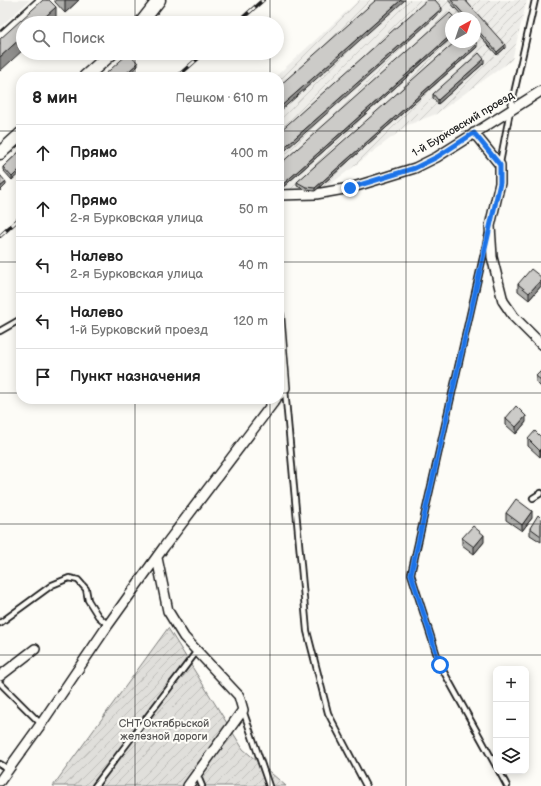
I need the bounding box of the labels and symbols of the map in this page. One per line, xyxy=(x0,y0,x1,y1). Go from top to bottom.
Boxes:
north arrow xyxy=(445,12,481,48)
street label: 1-й Бурковский проезд xyxy=(410,88,517,160)
route end xyxy=(341,179,359,197)
route start xyxy=(431,656,449,674)
park label: СНТ Октябрьской железной дороги xyxy=(119,717,209,743)

